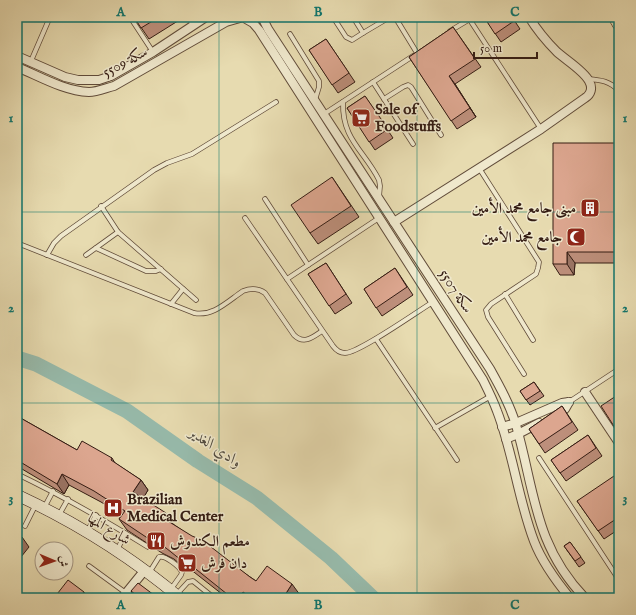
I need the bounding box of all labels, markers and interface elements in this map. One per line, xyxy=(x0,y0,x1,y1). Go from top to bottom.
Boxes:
text: A xyxy=(116,4,127,21)
text: B xyxy=(314,4,323,21)
text: C xyxy=(510,4,520,21)
scale bar xyxy=(474,34,537,60)
text: 50 m xyxy=(480,41,502,56)
street label: سكة 5509 xyxy=(99,42,151,82)
place label: Sale of Foodstuffs xyxy=(375,100,442,136)
supermarket icon: Sale of Foodstuffs xyxy=(350,107,372,129)
text: 1 xyxy=(9,110,14,127)
text: 1 xyxy=(623,110,628,127)
place label: مبنى جامع محمد الأمين xyxy=(472,197,576,222)
building icon: مبنى جامع محمد الأمين xyxy=(579,197,601,219)
place label: جامع محمد الأمين xyxy=(482,226,562,251)
mosque icon: جامع محمد الأمين xyxy=(565,226,587,248)
street label: سكة 5507 xyxy=(435,265,477,317)
text: 2 xyxy=(8,300,14,317)
text: 2 xyxy=(622,300,628,317)
water label: وادي الغدير xyxy=(183,422,245,474)
text: 3 xyxy=(9,490,14,507)
place label: Brazilian Medical Center xyxy=(127,490,224,526)
text: 3 xyxy=(623,490,628,507)
hospital icon: Brazilian Medical Center xyxy=(102,497,124,519)
street label: شارع المها xyxy=(82,508,134,552)
restaurant icon: مطعم الكندوش xyxy=(145,530,167,552)
place label: مطعم الكندوش xyxy=(170,532,250,555)
north arrow xyxy=(34,541,74,581)
supermarket icon: دان فرش xyxy=(176,552,198,574)
place label: دان فرش xyxy=(201,554,247,573)
text: ش xyxy=(56,556,70,567)
text: A xyxy=(116,597,127,614)
text: B xyxy=(314,597,323,614)
text: C xyxy=(510,597,520,614)

